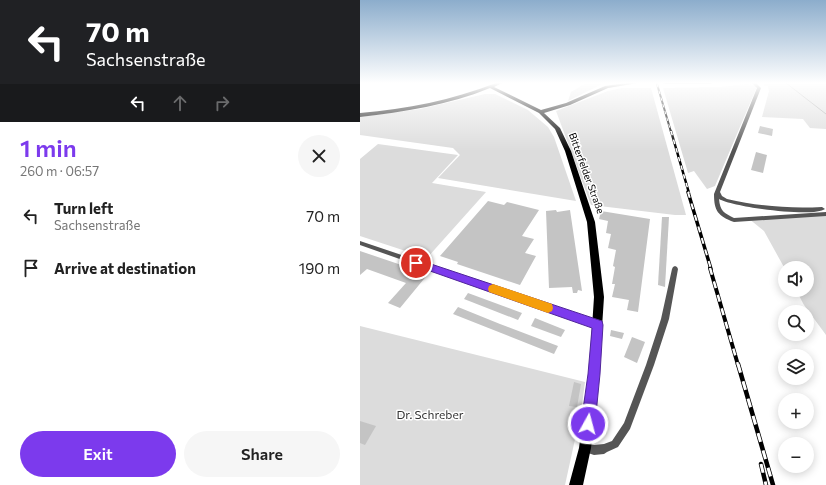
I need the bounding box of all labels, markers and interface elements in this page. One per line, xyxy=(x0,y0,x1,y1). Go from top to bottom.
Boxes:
text: 70 m xyxy=(86,14,150,48)
icon: left xyxy=(20,16,72,68)
text: Sachsenstraße xyxy=(86,48,206,70)
icon: left xyxy=(127,92,149,114)
icon: ahead xyxy=(169,92,191,114)
icon: right xyxy=(211,92,233,114)
street label: Bitterfelder Straße xyxy=(567,131,607,215)
text: 1 min xyxy=(20,133,77,162)
button: close xyxy=(298,135,340,177)
text: 260 m · 06:57 xyxy=(20,163,99,179)
text: Turn left xyxy=(54,199,113,217)
icon: left xyxy=(20,205,42,227)
text: 70 m xyxy=(306,207,340,225)
text: Sachsenstraße xyxy=(54,217,140,233)
pin xyxy=(399,246,433,280)
icon: arrive xyxy=(405,252,427,274)
icon: arrive xyxy=(20,257,42,279)
text: Arrive at destination xyxy=(54,259,196,277)
text: 190 m xyxy=(299,259,340,277)
map controls xyxy=(778,261,814,473)
button: sound xyxy=(778,261,814,297)
button: search xyxy=(778,305,814,341)
button: layers xyxy=(778,349,814,385)
button: + xyxy=(778,393,814,429)
position arrow xyxy=(567,403,609,445)
park label: Dr. Schreber xyxy=(396,407,464,421)
button: Exit xyxy=(20,431,176,477)
button: Share xyxy=(184,431,340,477)
button: − xyxy=(778,437,814,473)

